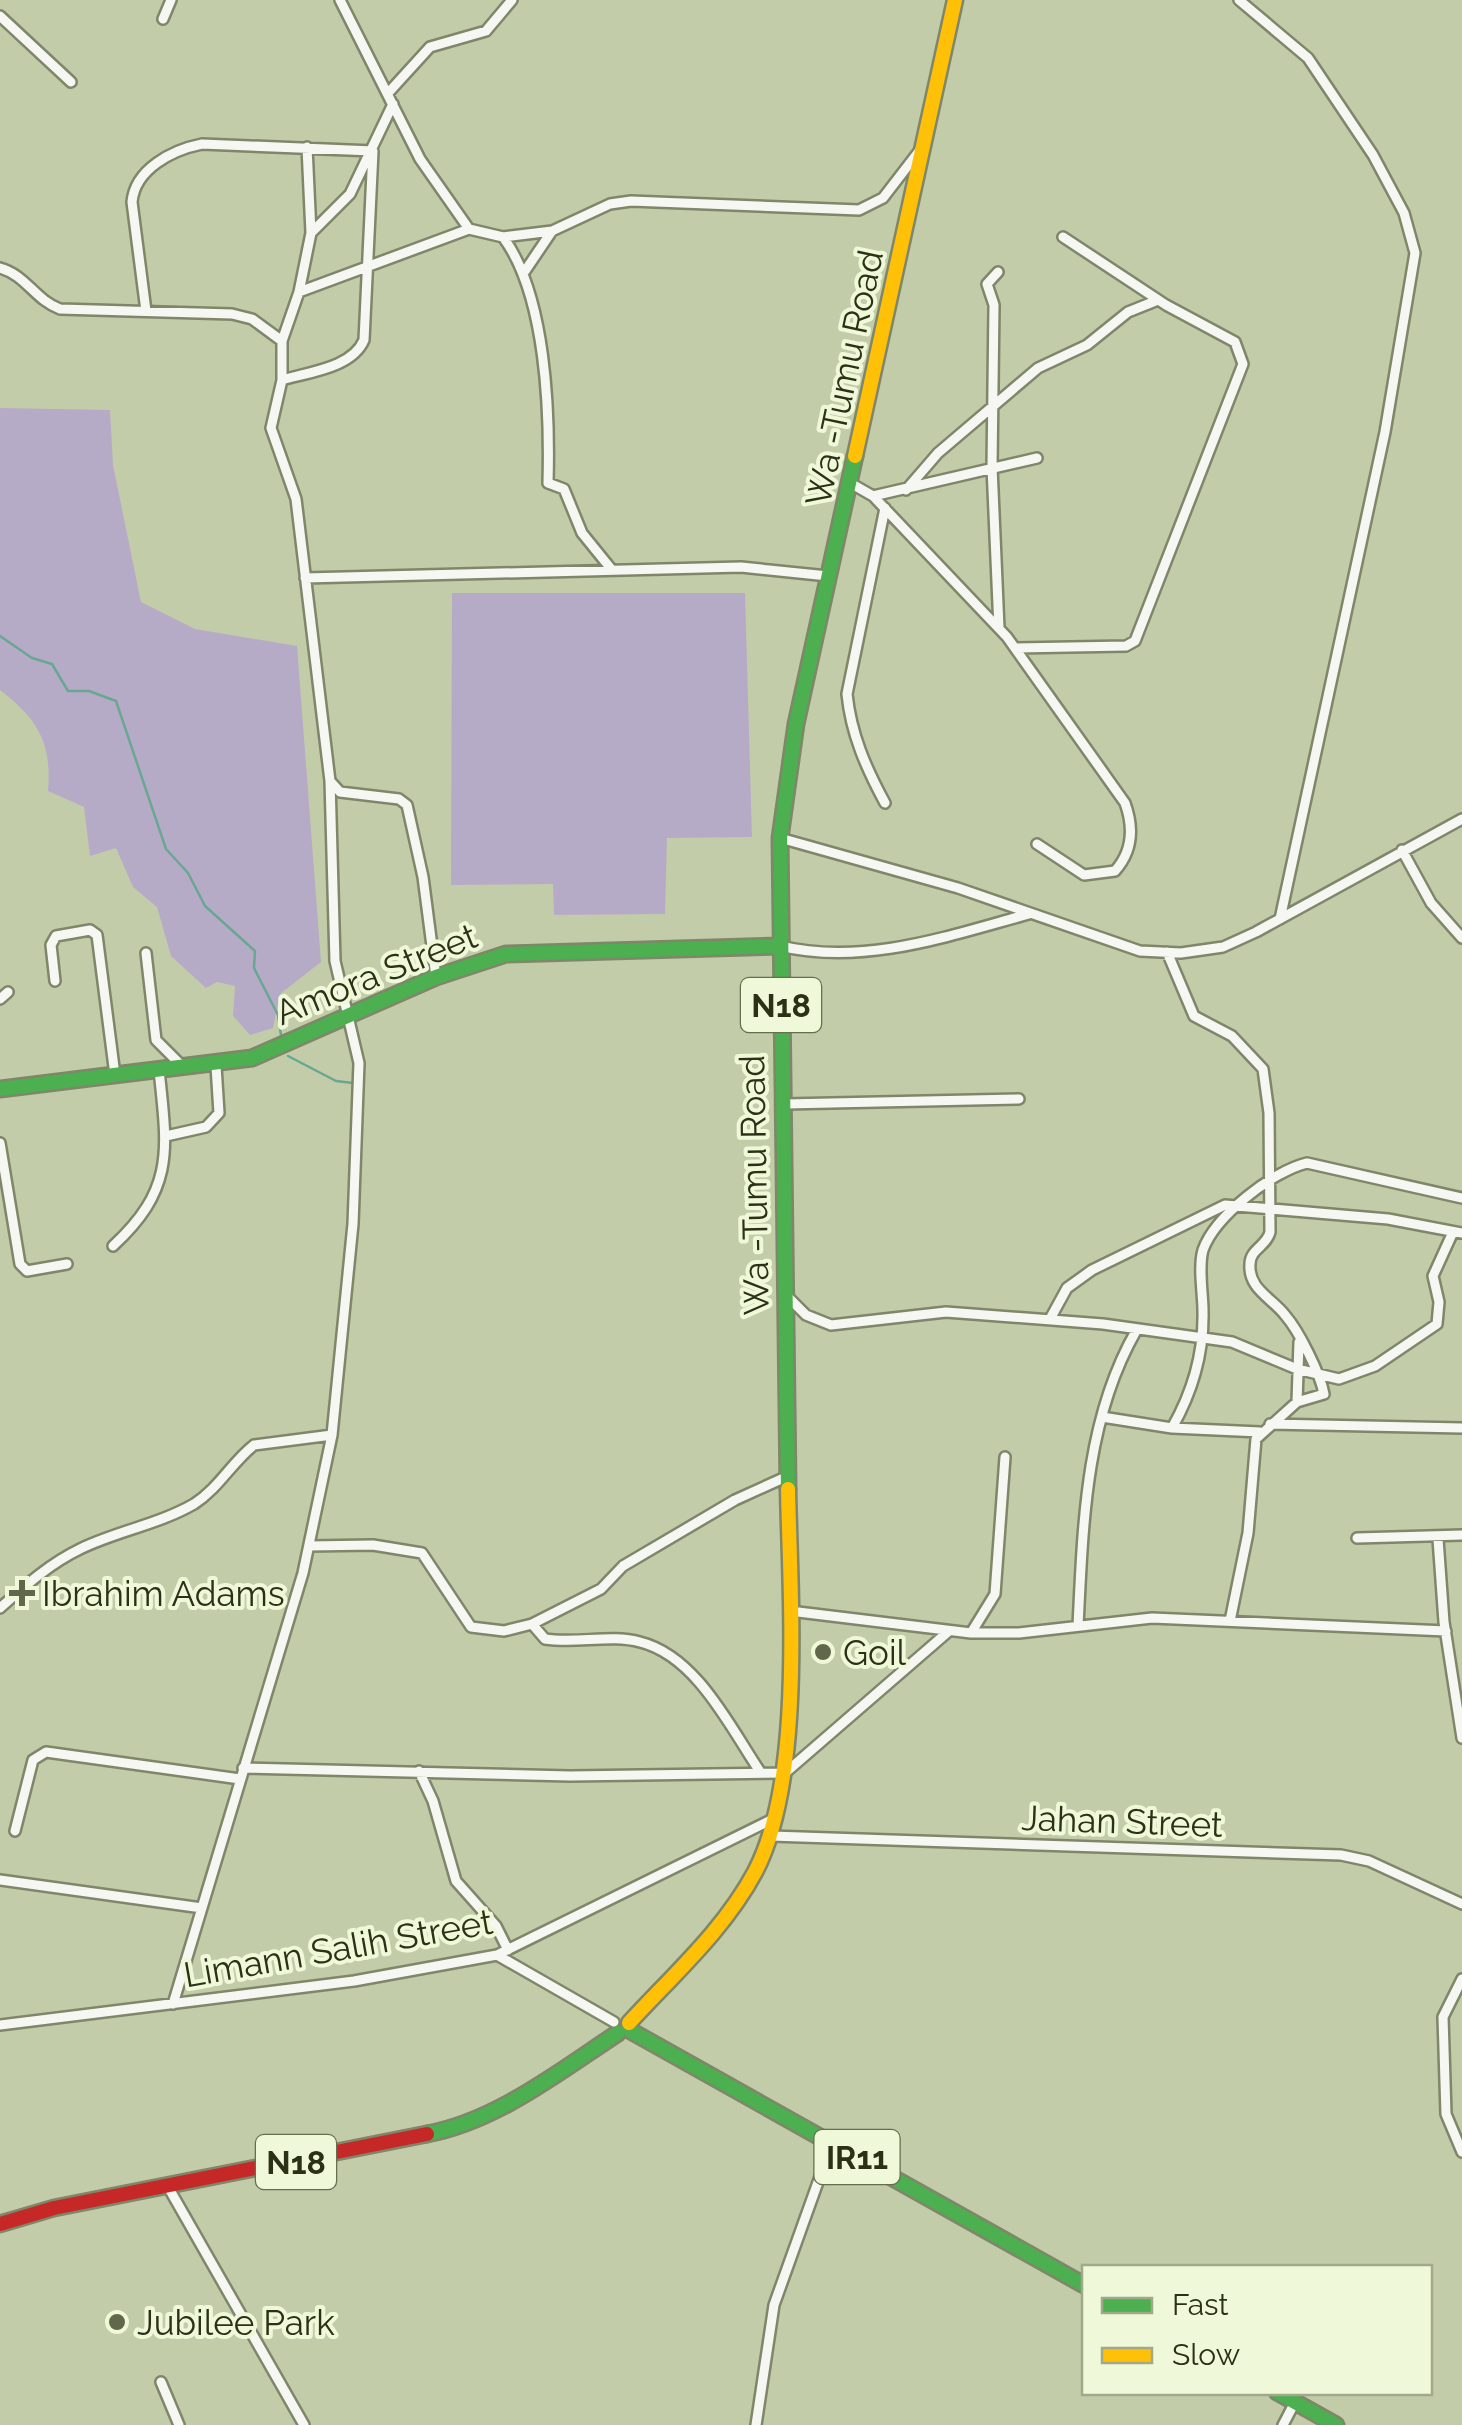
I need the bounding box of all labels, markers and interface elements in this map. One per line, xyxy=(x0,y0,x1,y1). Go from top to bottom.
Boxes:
street label: Wa -Tumu Road xyxy=(797,246,891,510)
street label: Amora Street xyxy=(269,915,483,1033)
road number: N18 xyxy=(741,978,821,1032)
street label: Wa -Tumu Road xyxy=(731,1054,777,1316)
place label: Ibrahim Adams xyxy=(42,1573,285,1614)
marker: Ibrahim Adams xyxy=(11,1582,33,1604)
place label: Goil xyxy=(843,1632,907,1673)
marker: Goil xyxy=(812,1641,834,1663)
street label: Jahan Street xyxy=(1021,1797,1224,1845)
street label: Limann Salih Street xyxy=(180,1901,496,1995)
road number: IR11 xyxy=(814,2130,900,2184)
road number: N18 xyxy=(256,2135,336,2189)
legend xyxy=(1082,2265,1432,2395)
text: Fast xyxy=(1172,2287,1229,2322)
place label: Jubilee Park xyxy=(137,2302,335,2343)
marker: Jubilee Park xyxy=(106,2311,128,2333)
text: Slow xyxy=(1172,2337,1240,2372)

